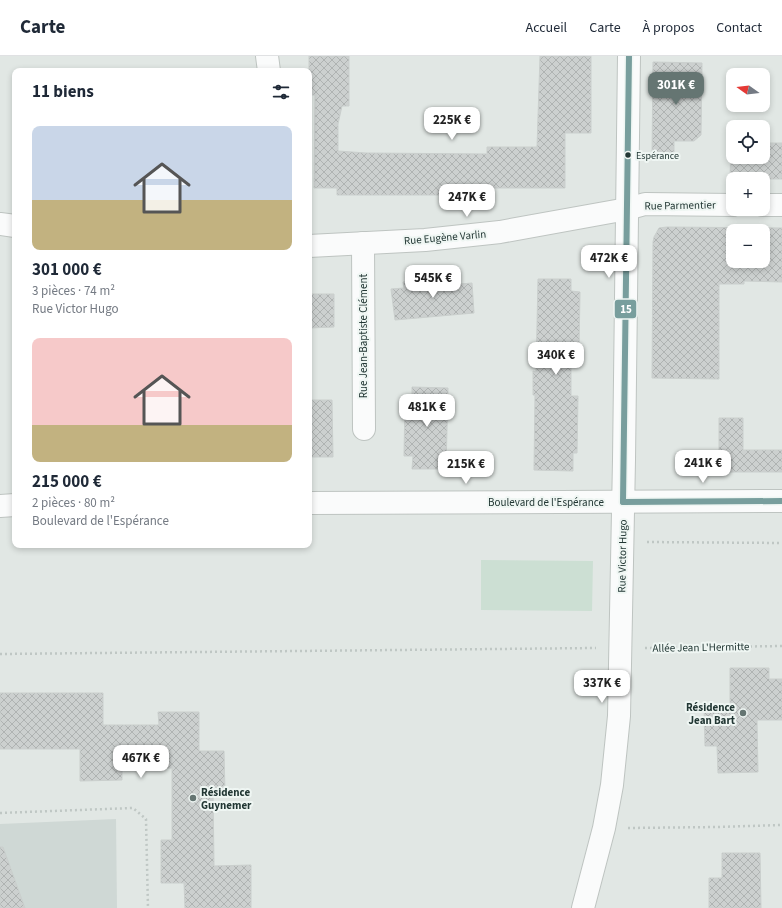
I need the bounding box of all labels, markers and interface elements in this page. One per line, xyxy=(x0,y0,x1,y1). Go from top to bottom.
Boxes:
text: Carte xyxy=(20,14,65,41)
text: Accueil xyxy=(526,18,567,38)
text: Carte xyxy=(589,18,621,38)
text: À propos xyxy=(643,18,694,38)
text: Contact xyxy=(716,18,762,38)
north arrow xyxy=(726,68,770,112)
map controls xyxy=(726,68,770,268)
pin: 301K € xyxy=(643,72,709,106)
text: 301K € xyxy=(657,76,695,94)
text: 11 biens xyxy=(32,80,94,104)
icon: filters xyxy=(270,81,292,103)
pin: 225K € xyxy=(419,107,485,141)
text: 225K € xyxy=(433,111,471,129)
button: locate xyxy=(726,120,770,164)
place label: Espérance xyxy=(636,149,679,163)
marker: Espérance xyxy=(623,150,633,160)
icon: home xyxy=(126,152,198,224)
button: + xyxy=(726,172,770,216)
pin: 247K € xyxy=(434,184,500,218)
text: 247K € xyxy=(448,188,486,206)
street label: Rue Parmentier xyxy=(644,197,716,214)
button: − xyxy=(726,224,770,268)
street label: Rue Eugène Varlin xyxy=(403,226,487,249)
pin: 472K € xyxy=(576,245,642,279)
text: 472K € xyxy=(590,249,628,267)
text: 301 000 € xyxy=(32,258,102,282)
pin: 545K € xyxy=(400,265,466,299)
text: 545K € xyxy=(414,269,452,287)
street label: Rue Jean-Baptiste Clément xyxy=(356,274,371,398)
text: 3 pièces · 74 m² xyxy=(32,282,115,300)
line badge: 15 xyxy=(614,299,637,319)
text: Rue Victor Hugo xyxy=(32,300,119,318)
text: 15 xyxy=(620,302,632,317)
pin: 340K € xyxy=(523,342,589,376)
text: 340K € xyxy=(537,346,575,364)
icon: home xyxy=(126,364,198,436)
pin: 481K € xyxy=(394,394,460,428)
text: 481K € xyxy=(408,398,446,416)
pin: 241K € xyxy=(670,450,736,484)
pin: 215K € xyxy=(433,451,499,485)
text: 241K € xyxy=(684,454,722,472)
text: 215K € xyxy=(447,455,485,473)
text: 215 000 € xyxy=(32,470,102,494)
text: 2 pièces · 80 m² xyxy=(32,494,115,512)
street label: Boulevard de l'Espérance xyxy=(488,495,604,510)
text: Boulevard de l'Espérance xyxy=(32,512,169,530)
street label: Rue Victor Hugo xyxy=(614,519,631,593)
street label: Allée Jean L'Hermitte xyxy=(652,639,750,656)
pin: 337K € xyxy=(569,670,635,704)
text: 337K € xyxy=(583,674,621,692)
place label: Résidence Jean Bart xyxy=(686,700,736,728)
marker: Résidence Jean Bart xyxy=(738,708,748,718)
pin: 467K € xyxy=(108,745,174,779)
text: 467K € xyxy=(122,749,160,767)
place label: Résidence Guynemer xyxy=(201,785,252,813)
marker: Résidence Guynemer xyxy=(188,793,198,803)

